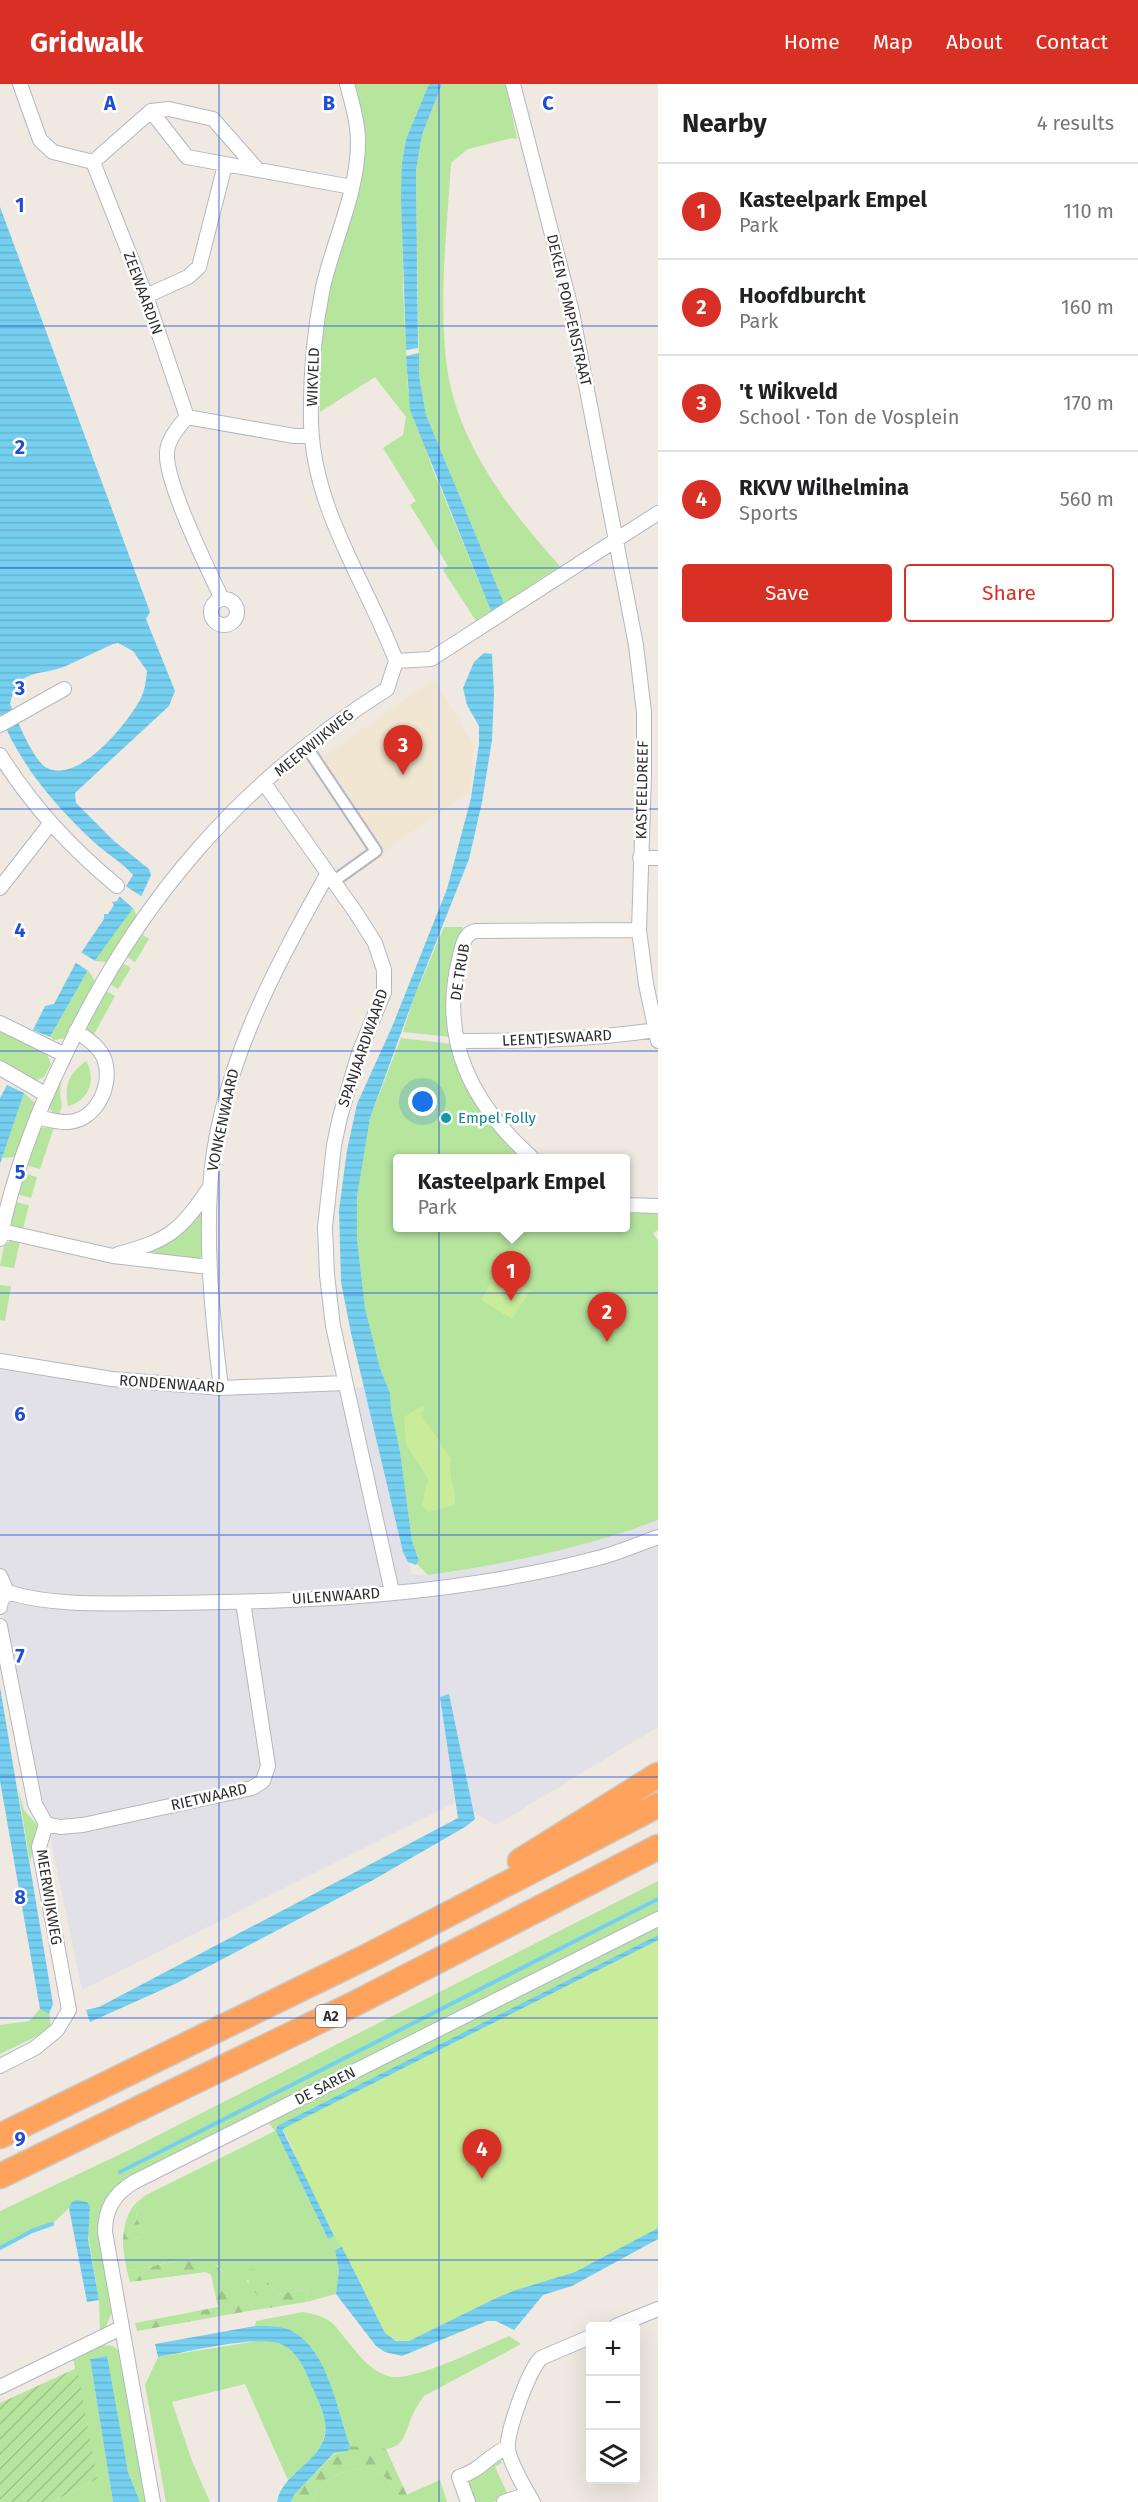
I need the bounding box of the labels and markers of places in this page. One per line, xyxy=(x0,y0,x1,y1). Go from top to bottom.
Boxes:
pin: 3 xyxy=(384,726,422,775)
place label: Empel Folly xyxy=(458,1109,536,1127)
marker: Empel Folly xyxy=(439,1111,453,1125)
pin: 1 xyxy=(492,1252,530,1301)
pin: 2 xyxy=(588,1292,626,1342)
pin: 4 xyxy=(462,2130,502,2179)

